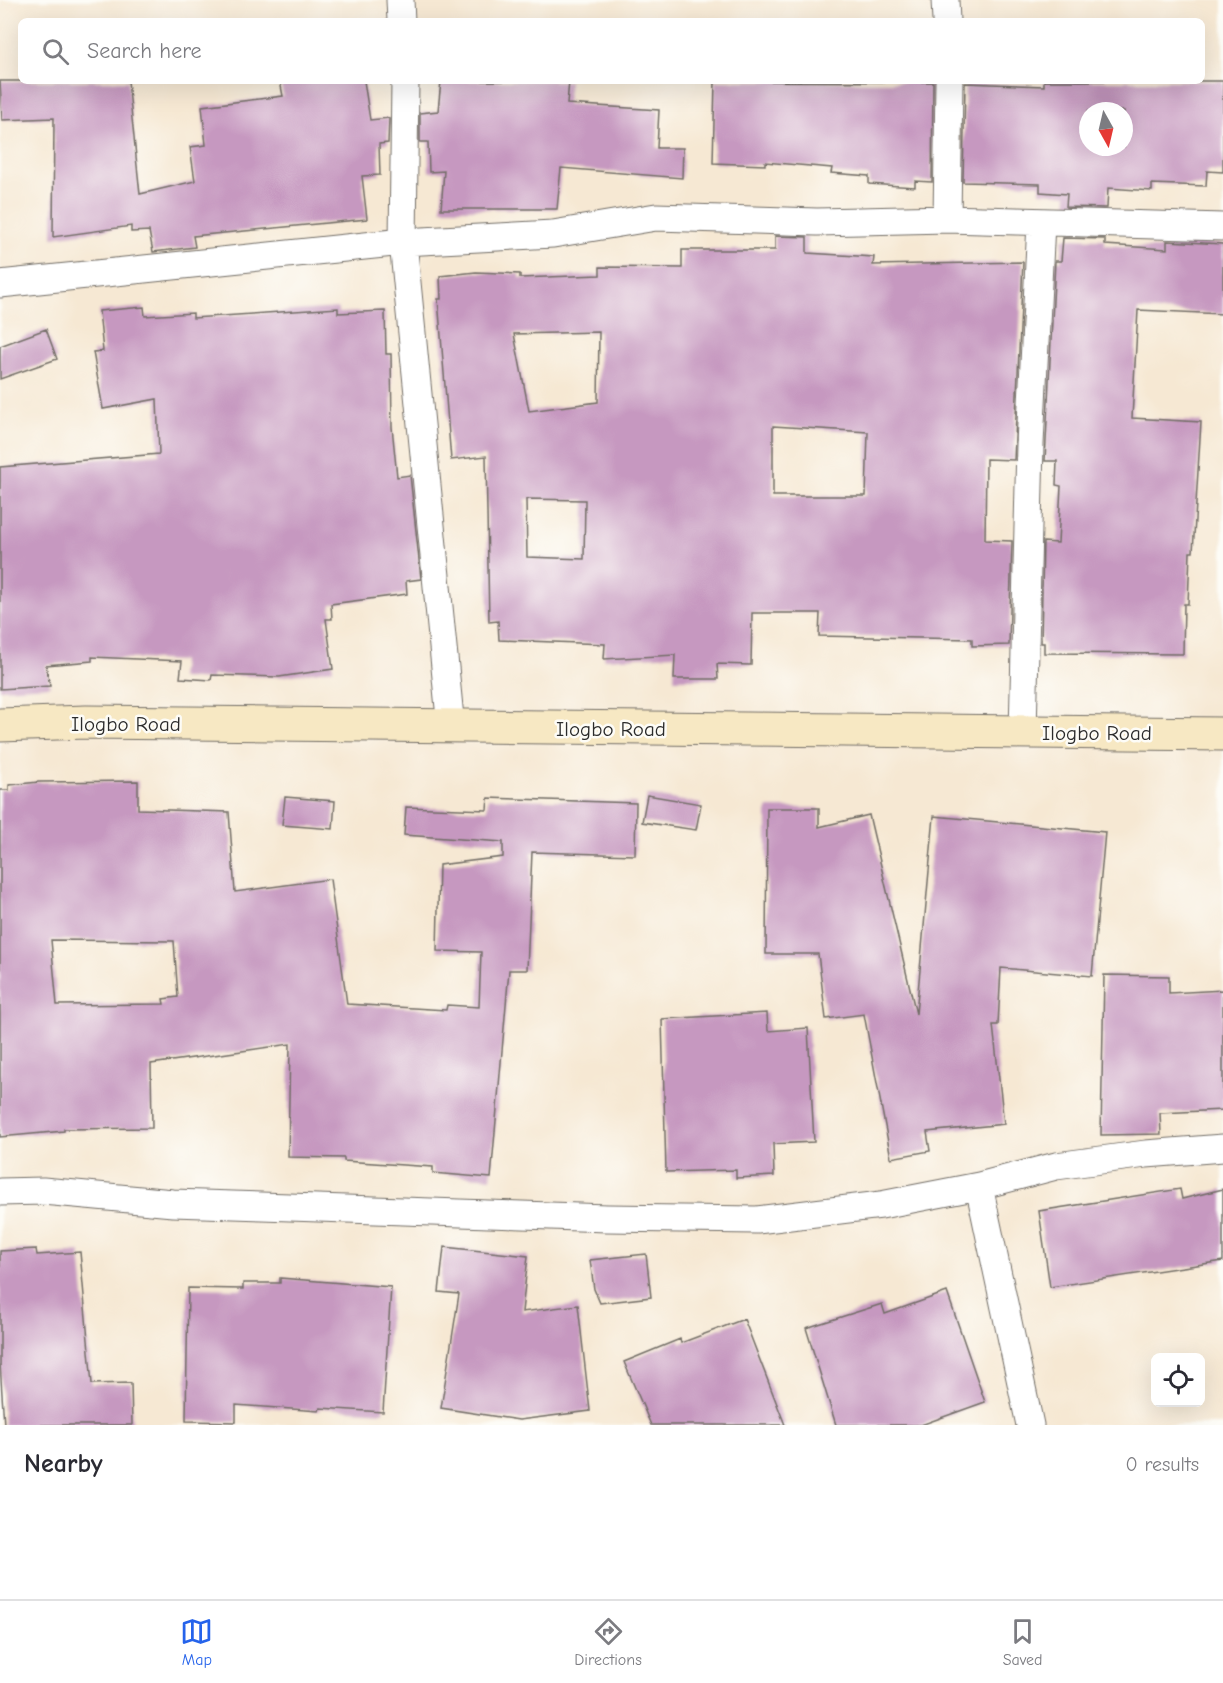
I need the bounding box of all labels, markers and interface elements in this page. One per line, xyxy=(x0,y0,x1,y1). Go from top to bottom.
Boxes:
search box xyxy=(18,18,1205,84)
icon: search xyxy=(39,35,72,68)
text: Search here xyxy=(87,38,202,64)
north arrow xyxy=(1079,102,1133,156)
street label: Ilogbo Road xyxy=(71,712,181,736)
street label: Ilogbo Road xyxy=(556,717,666,741)
street label: Ilogbo Road xyxy=(1042,721,1152,745)
map controls xyxy=(1151,1353,1205,1407)
button: locate xyxy=(1151,1353,1205,1407)
text: Nearby xyxy=(24,1449,103,1479)
text: 0 results xyxy=(1126,1453,1199,1476)
tab: Map xyxy=(180,1615,213,1669)
tab: Directions xyxy=(574,1615,642,1669)
tab: Saved xyxy=(1003,1615,1043,1669)

